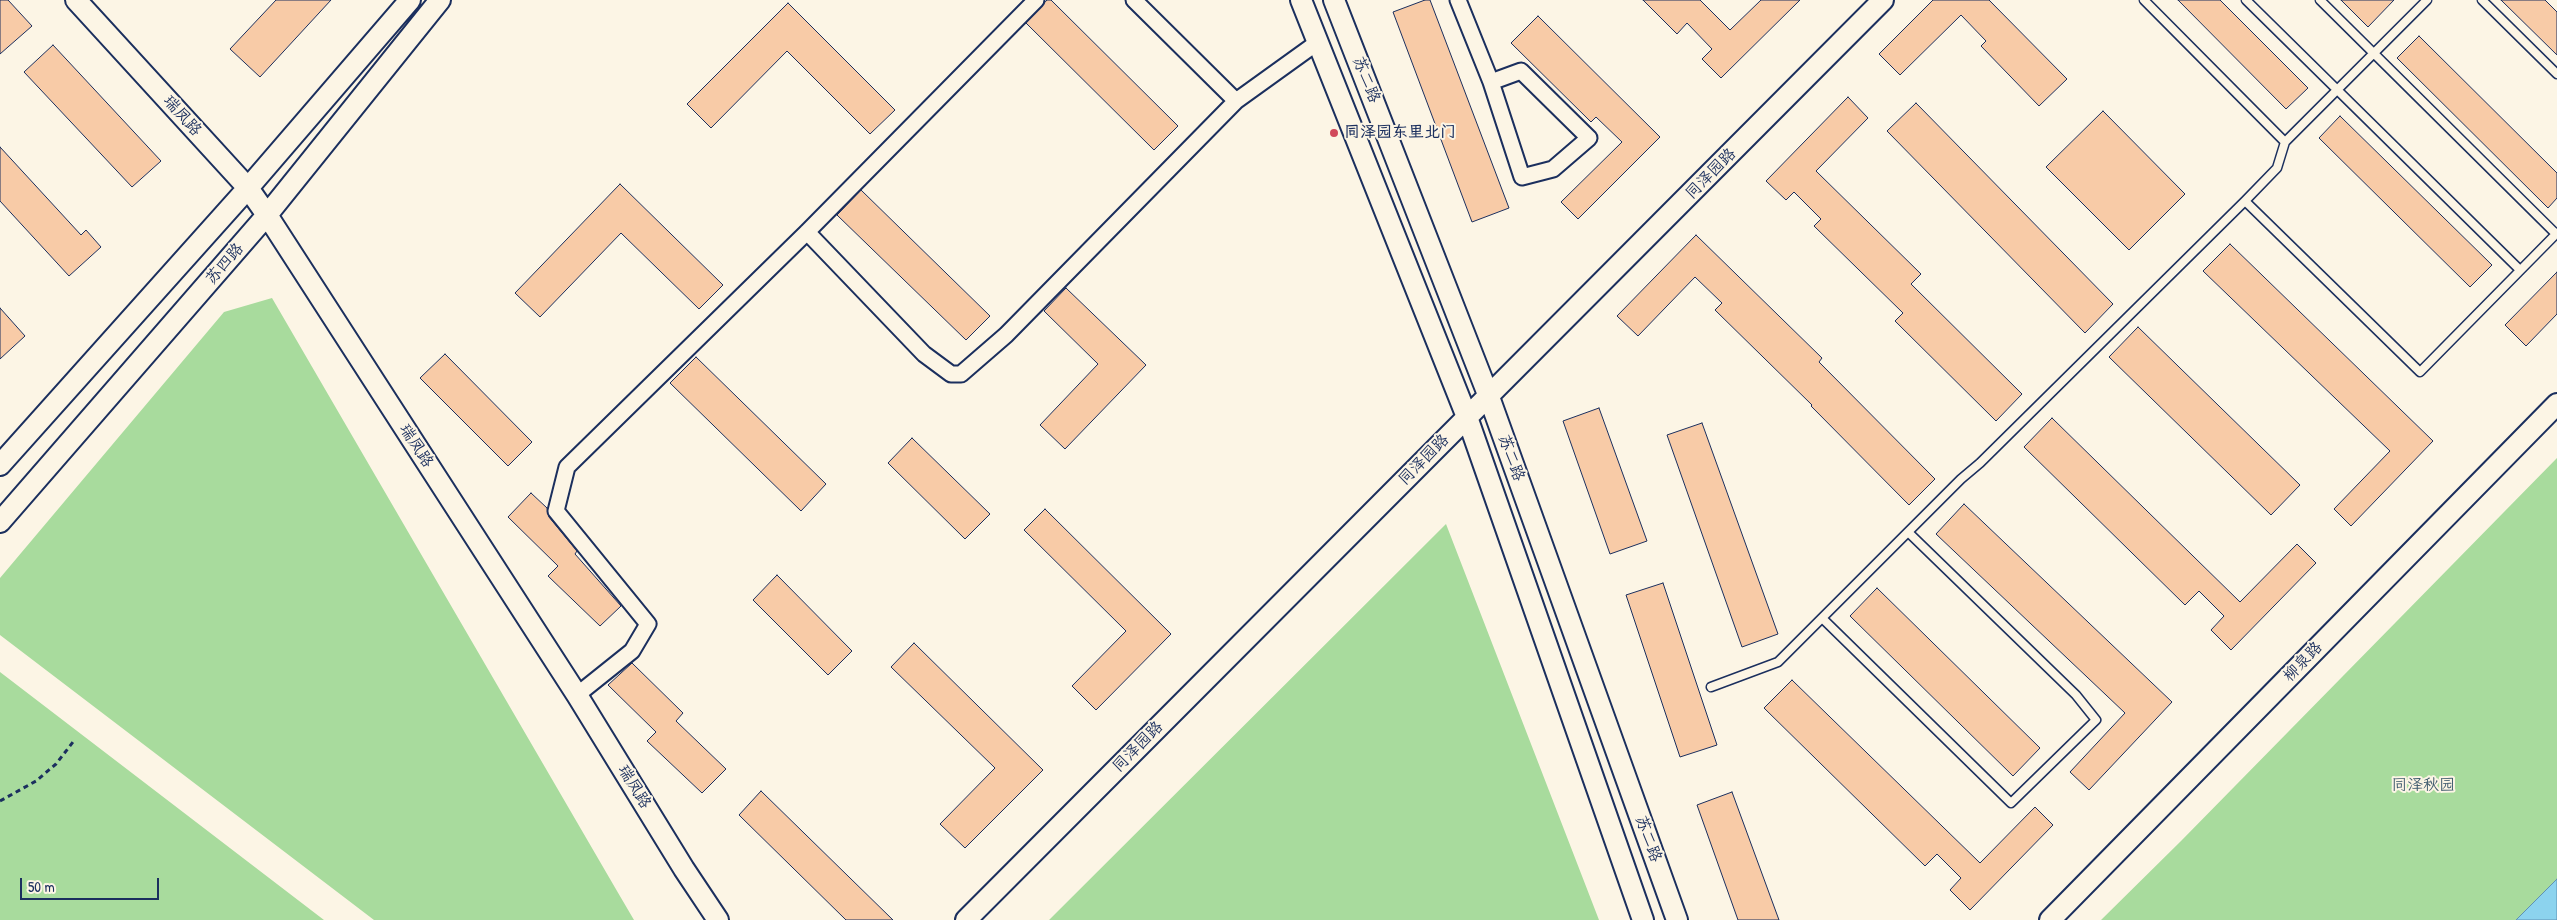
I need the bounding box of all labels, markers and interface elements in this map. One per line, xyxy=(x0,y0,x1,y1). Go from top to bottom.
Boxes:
street label: 苏二路 xyxy=(1348,54,1384,106)
street label: 瑞凤路 xyxy=(159,92,205,140)
place label: 同泽园东里北门 xyxy=(1344,123,1456,143)
marker: 同泽园东里北门 xyxy=(1328,127,1340,139)
street label: 同泽园路 xyxy=(1682,145,1740,203)
street label: 苏四路 xyxy=(202,240,248,288)
street label: 瑞凤路 xyxy=(395,421,437,471)
street label: 同泽园路 xyxy=(1395,431,1453,489)
street label: 苏二路 xyxy=(1494,432,1528,484)
street label: 柳泉路 xyxy=(2279,638,2327,686)
street label: 同泽园路 xyxy=(1109,718,1167,776)
street label: 瑞凤路 xyxy=(613,762,655,812)
park label: 同泽秋园 xyxy=(2391,776,2455,796)
street label: 苏二路 xyxy=(1631,813,1665,865)
scale bar xyxy=(22,868,161,900)
text: 50 m xyxy=(28,876,55,897)

